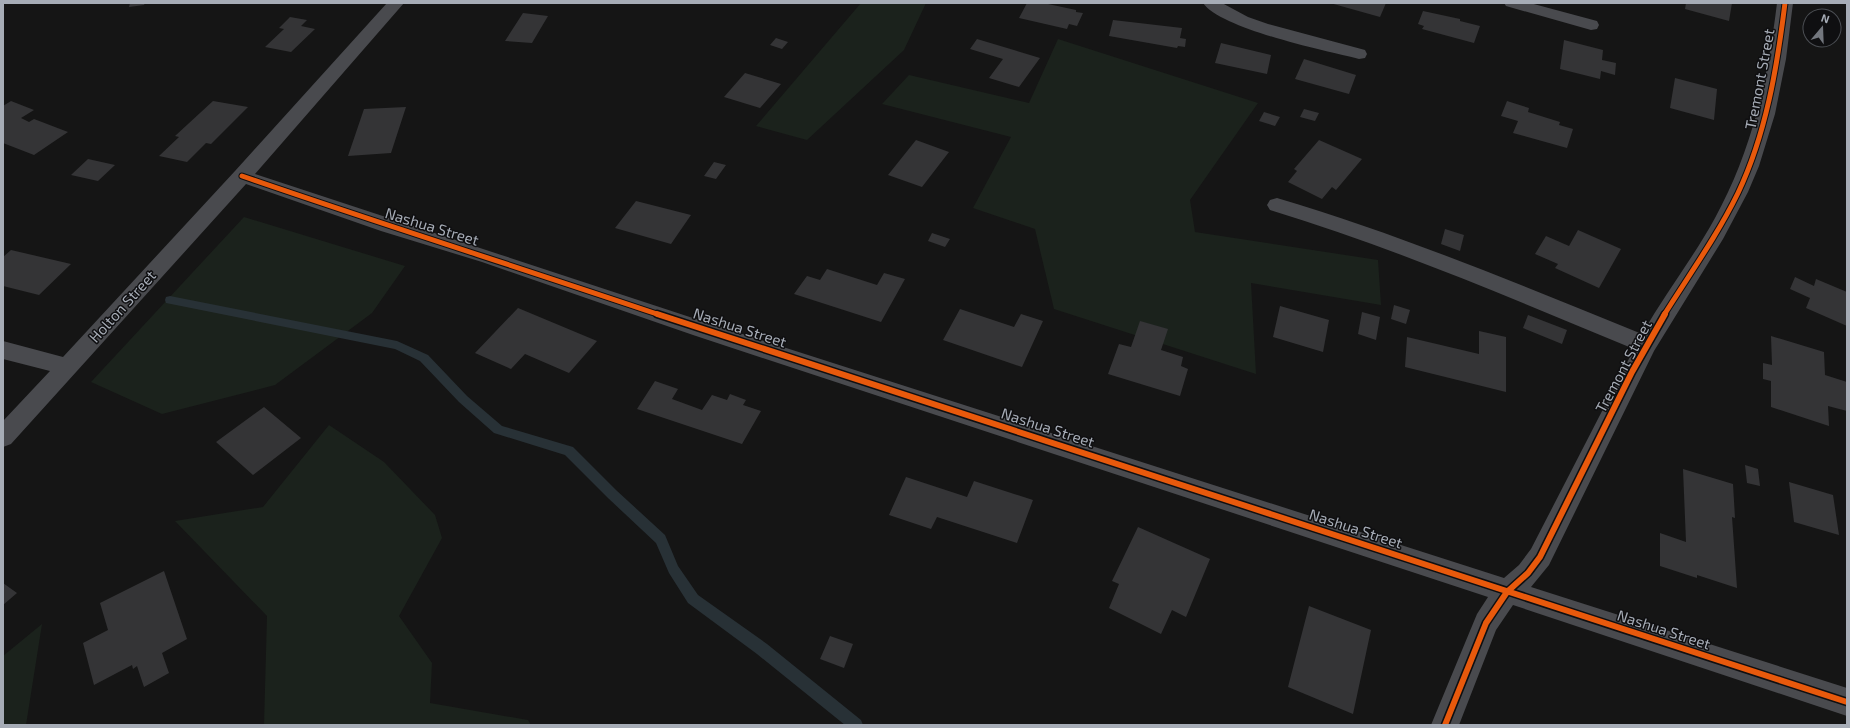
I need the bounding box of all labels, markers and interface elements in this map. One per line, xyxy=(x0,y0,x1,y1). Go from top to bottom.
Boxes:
north arrow xyxy=(1802,8,1842,48)
text: N xyxy=(1820,11,1831,26)
street label: Tremont Street xyxy=(1740,27,1778,131)
street label: Nashua Street xyxy=(383,203,481,249)
street label: Holton Street xyxy=(85,266,159,346)
street label: Nashua Street xyxy=(691,303,789,351)
street label: Tremont Street xyxy=(1591,316,1655,415)
street label: Nashua Street xyxy=(999,403,1097,451)
street label: Nashua Street xyxy=(1307,504,1405,552)
street label: Nashua Street xyxy=(1615,605,1713,653)

